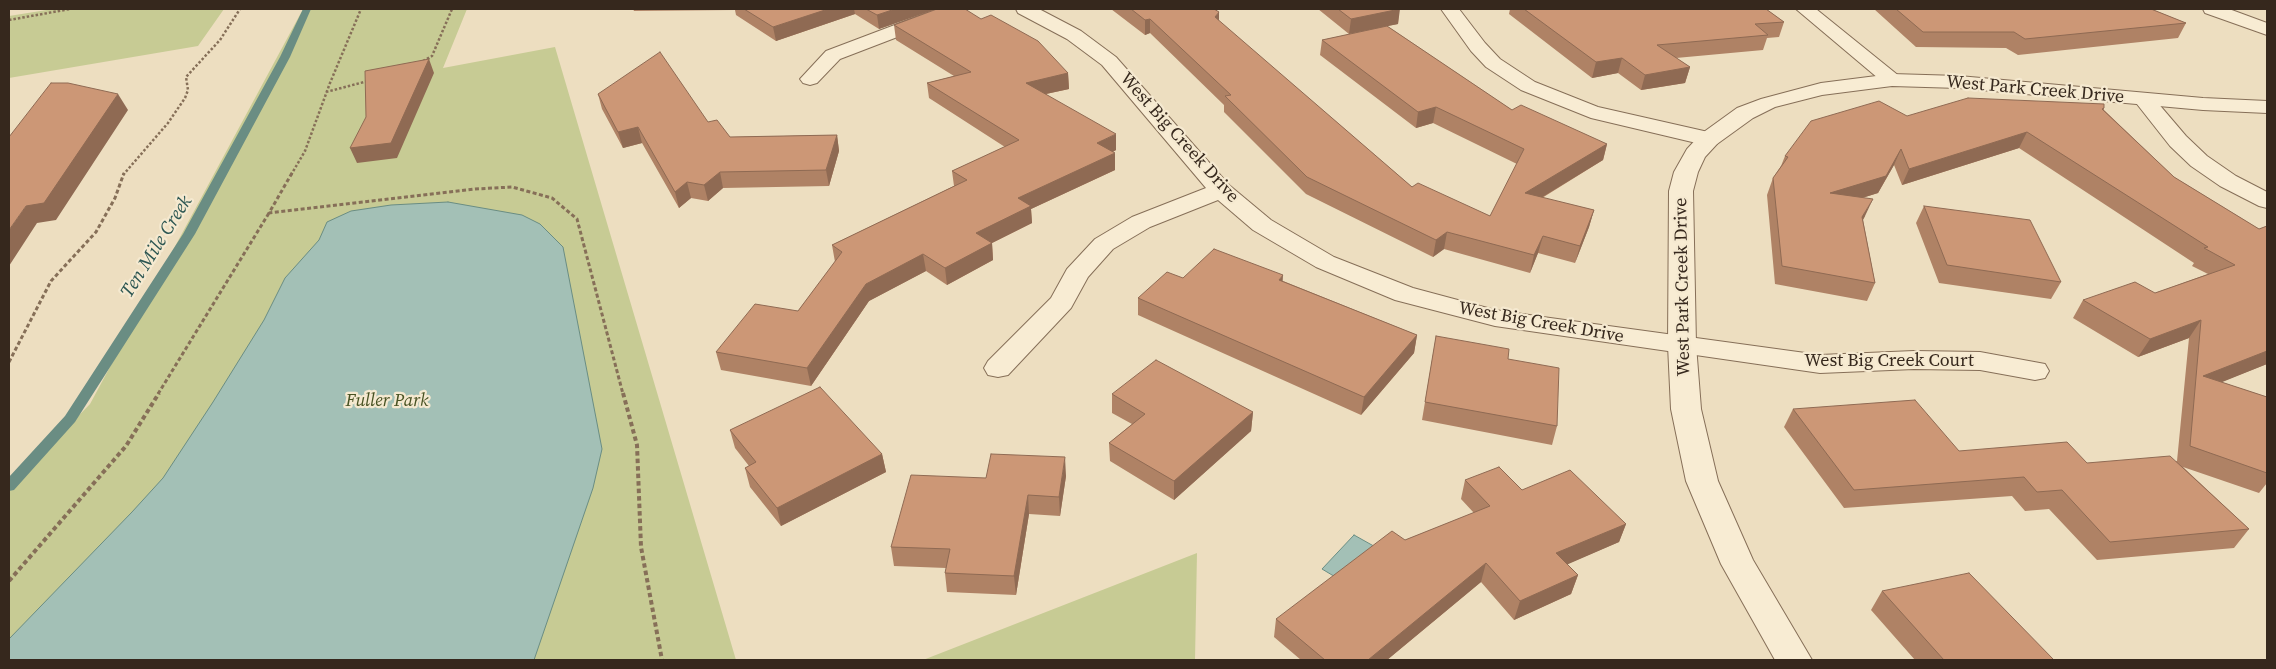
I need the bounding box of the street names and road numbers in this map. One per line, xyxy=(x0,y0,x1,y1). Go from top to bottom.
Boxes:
street label: West Big Creek Drive xyxy=(1115,68,1243,208)
street label: West Park Creek Drive xyxy=(1945,71,2125,109)
street label: West Park Creek Drive xyxy=(1671,198,1695,376)
street label: West Big Creek Drive xyxy=(1457,298,1625,348)
street label: West Big Creek Court xyxy=(1804,350,1974,372)

